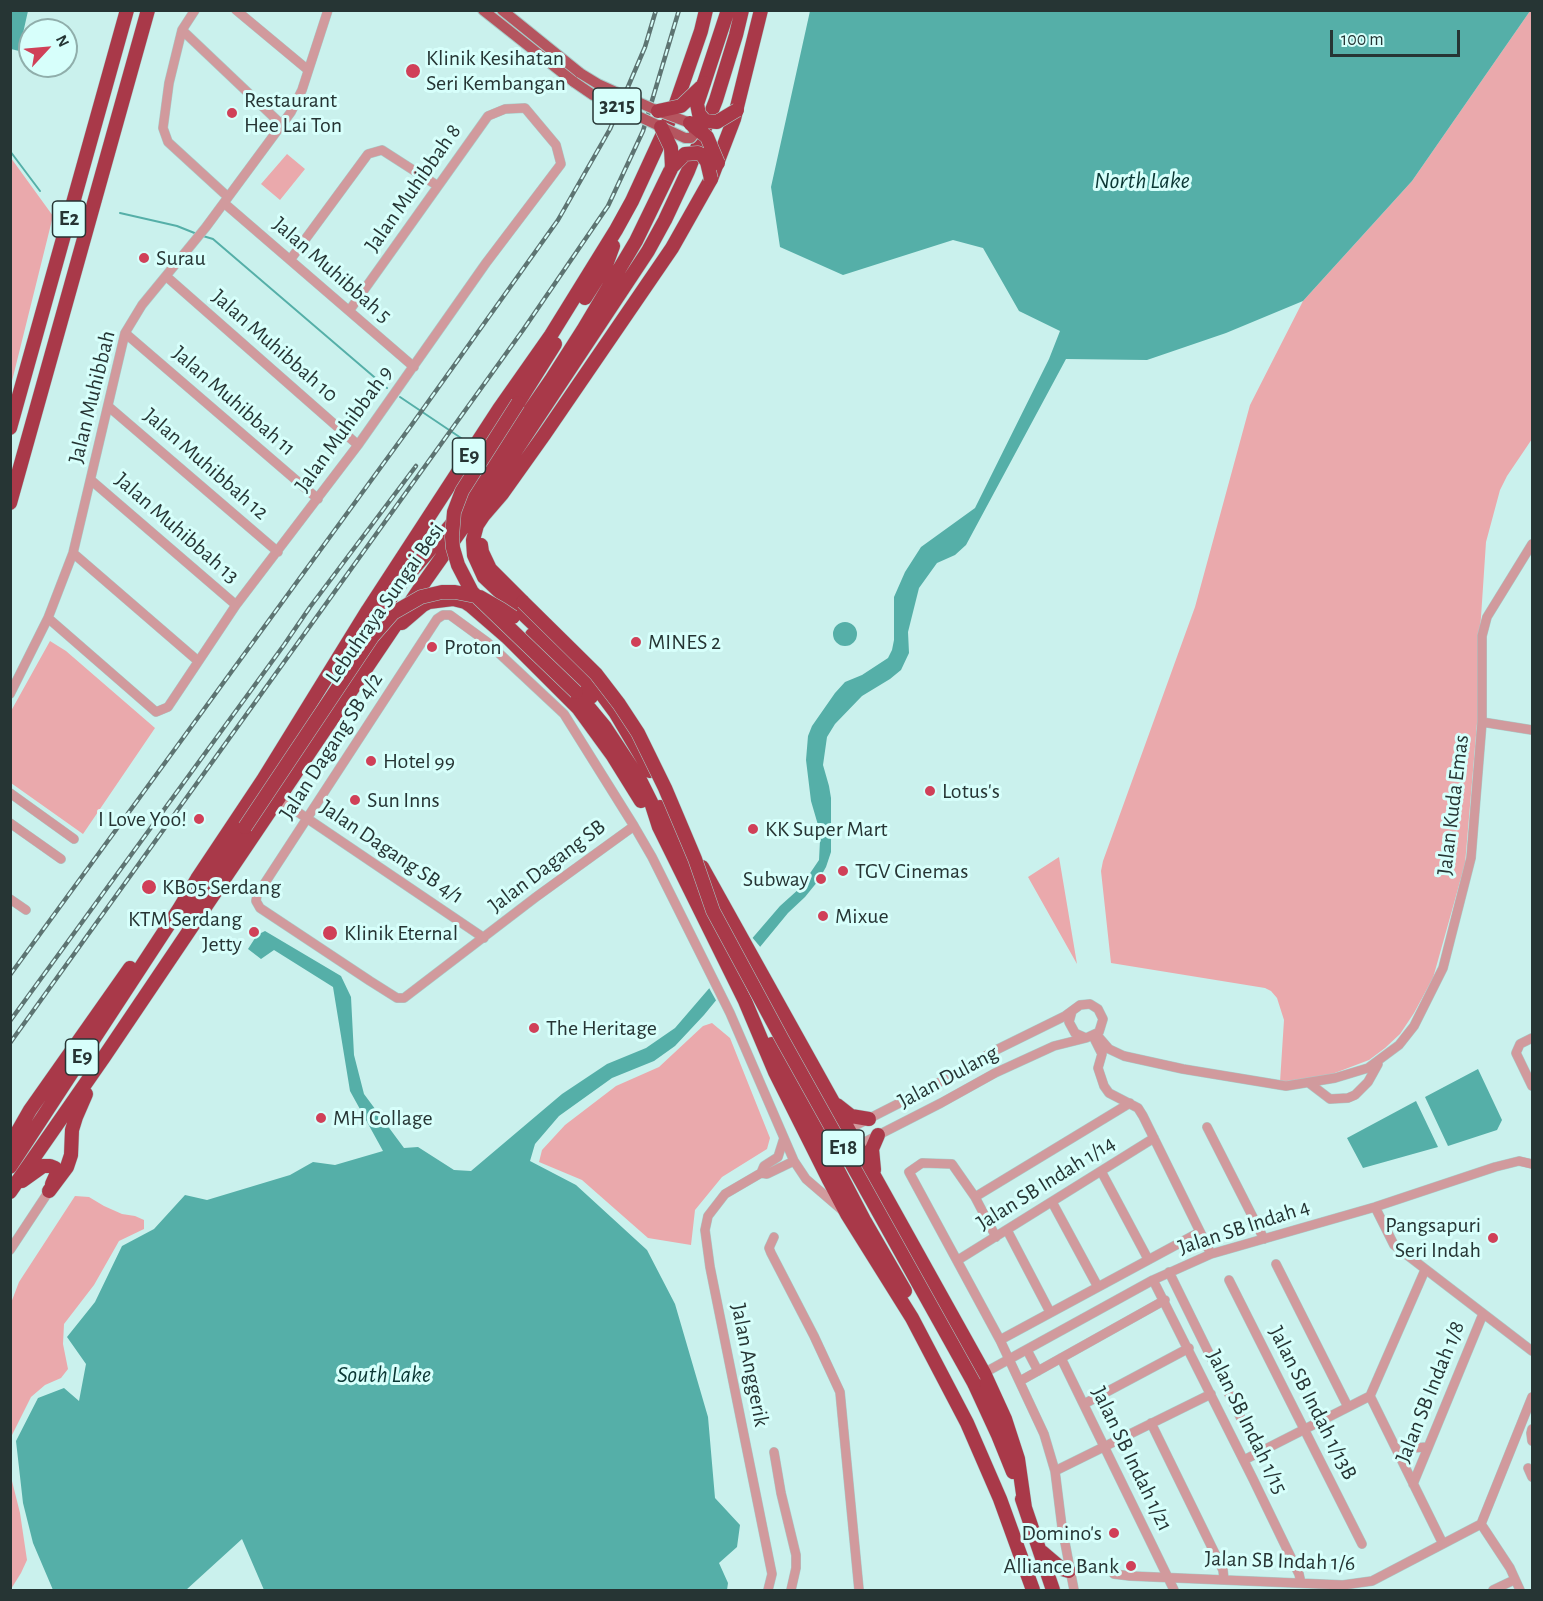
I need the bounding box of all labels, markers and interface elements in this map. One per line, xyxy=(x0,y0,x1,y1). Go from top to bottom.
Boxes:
north arrow xyxy=(18,18,78,78)
scale bar xyxy=(1333,18,1464,56)
text: 100 m xyxy=(1341,31,1384,49)
text: N xyxy=(53,32,72,49)
place label: Klinik Kesihatan Seri Kembangan xyxy=(426,45,566,96)
marker: Klinik Kesihatan Seri Kembangan xyxy=(404,62,422,80)
place label: Restaurant Hee Lai Ton xyxy=(244,87,342,138)
road number: 3215 xyxy=(593,88,641,124)
marker: Restaurant Hee Lai Ton xyxy=(225,106,239,120)
street label: Jalan Muhibbah 8 xyxy=(359,119,467,257)
water label: North Lake xyxy=(1094,167,1190,195)
road number: E2 xyxy=(52,201,86,237)
street label: Jalan Muhibbah 5 xyxy=(267,211,397,329)
place label: Surau xyxy=(156,245,206,271)
marker: Surau xyxy=(137,251,151,265)
street label: Jalan Muhibbah 10 xyxy=(206,284,344,408)
street label: Jalan Muhibbah xyxy=(63,328,121,466)
street label: Jalan Muhibbah 11 xyxy=(167,340,301,462)
street label: Jalan Muhibbah 9 xyxy=(289,361,399,497)
street label: Jalan Muhibbah 12 xyxy=(138,402,274,526)
road number: E9 xyxy=(452,438,486,474)
street label: Jalan Muhibbah 13 xyxy=(109,467,245,589)
street label: Lebuhraya Sungai Besi xyxy=(320,518,450,688)
place label: MINES 2 xyxy=(648,629,721,655)
place label: Proton xyxy=(444,634,502,660)
marker: MINES 2 xyxy=(629,635,643,649)
marker: Proton xyxy=(425,640,439,654)
street label: Jalan Dagang SB 4/2 xyxy=(274,667,388,825)
street label: Jalan Kuda Emas xyxy=(1431,733,1475,877)
place label: Hotel 99 xyxy=(383,748,455,774)
marker: Hotel 99 xyxy=(364,754,378,768)
place label: Lotus's xyxy=(942,778,1000,804)
marker: Lotus's xyxy=(923,784,937,798)
place label: Sun Inns xyxy=(367,787,440,813)
marker: Sun Inns xyxy=(348,793,362,807)
street label: Jalan Dagang SB 4/1 xyxy=(315,794,469,910)
place label: I Love Yoo! xyxy=(98,806,187,832)
marker: I Love Yoo! xyxy=(192,812,206,826)
street label: Jalan Dagang SB xyxy=(483,813,611,919)
place label: KK Super Mart xyxy=(765,816,888,842)
marker: KK Super Mart xyxy=(746,822,760,836)
place label: TGV Cinemas xyxy=(855,858,968,884)
marker: TGV Cinemas xyxy=(836,864,850,878)
place label: Subway xyxy=(743,866,809,892)
marker: Subway xyxy=(814,872,828,886)
place label: KB05 Serdang xyxy=(162,874,281,900)
marker: KB05 Serdang xyxy=(140,878,158,896)
place label: Mixue xyxy=(835,903,889,929)
place label: KTM Serdang Jetty xyxy=(128,906,242,957)
marker: Mixue xyxy=(816,909,830,923)
place label: Klinik Eternal xyxy=(344,920,458,946)
marker: Klinik Eternal xyxy=(321,924,339,942)
marker: KTM Serdang Jetty xyxy=(247,925,261,939)
place label: The Heritage xyxy=(546,1015,657,1041)
marker: The Heritage xyxy=(527,1021,541,1035)
road number: E9 xyxy=(66,1039,98,1075)
street label: Jalan Dulang xyxy=(893,1040,1003,1114)
place label: MH Collage xyxy=(333,1105,433,1131)
marker: MH Collage xyxy=(314,1111,328,1125)
road number: E18 xyxy=(822,1130,864,1166)
street label: Jalan SB Indah 1/14 xyxy=(972,1130,1120,1236)
street label: Jalan SB Indah 4 xyxy=(1175,1193,1313,1261)
place label: Pangsapuri Seri Indah xyxy=(1385,1212,1481,1264)
marker: Pangsapuri Seri Indah xyxy=(1486,1231,1500,1245)
street label: Jalan Anggerik xyxy=(725,1301,775,1429)
street label: Jalan SB Indah 1/8 xyxy=(1390,1317,1470,1467)
street label: Jalan SB Indah 1/13B xyxy=(1263,1322,1363,1484)
street label: Jalan SB Indah 1/15 xyxy=(1201,1346,1293,1498)
water label: South Lake xyxy=(337,1361,431,1389)
street label: Jalan SB Indah 1/21 xyxy=(1086,1382,1178,1536)
place label: Domino's xyxy=(1022,1520,1102,1546)
marker: Domino's xyxy=(1107,1526,1121,1540)
street label: Jalan SB Indah 1/6 xyxy=(1204,1545,1356,1577)
place label: Alliance Bank xyxy=(1003,1553,1119,1579)
marker: Alliance Bank xyxy=(1124,1559,1138,1573)

